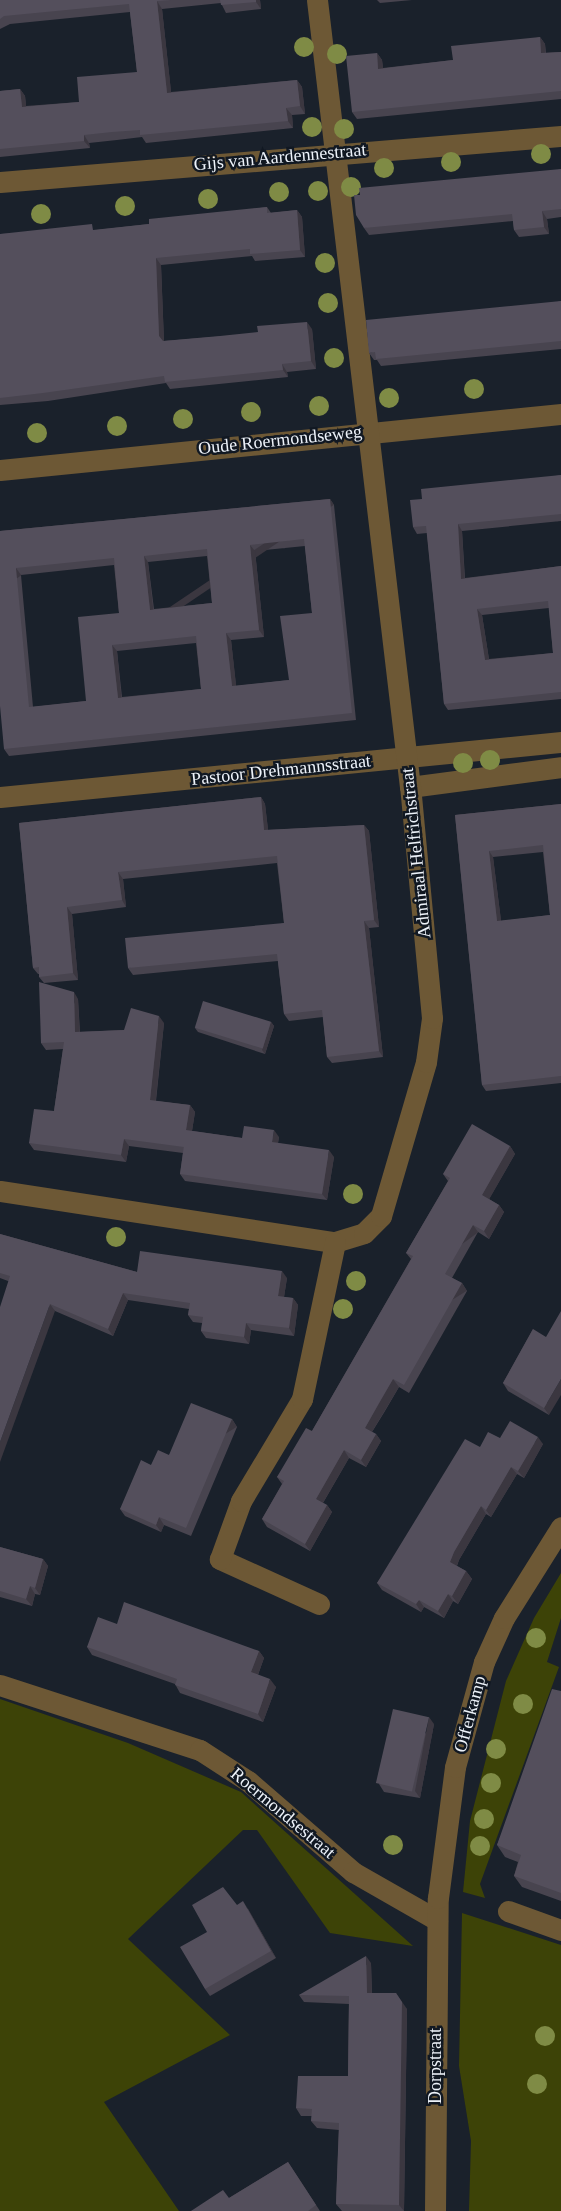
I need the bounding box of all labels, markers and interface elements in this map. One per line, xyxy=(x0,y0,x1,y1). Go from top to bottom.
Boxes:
street label: Gijs van Aardennestraat xyxy=(192,139,368,175)
street label: Oude Roermondseweg xyxy=(197,421,363,459)
street label: Pastoor Drehmannsstraat xyxy=(190,750,372,790)
street label: Admiraal Helfrichstraat xyxy=(396,767,436,939)
street label: Offerkamp xyxy=(449,1673,491,1755)
street label: Roermondsestraat xyxy=(226,1763,340,1863)
street label: Dorpstraat xyxy=(424,2028,446,2104)

